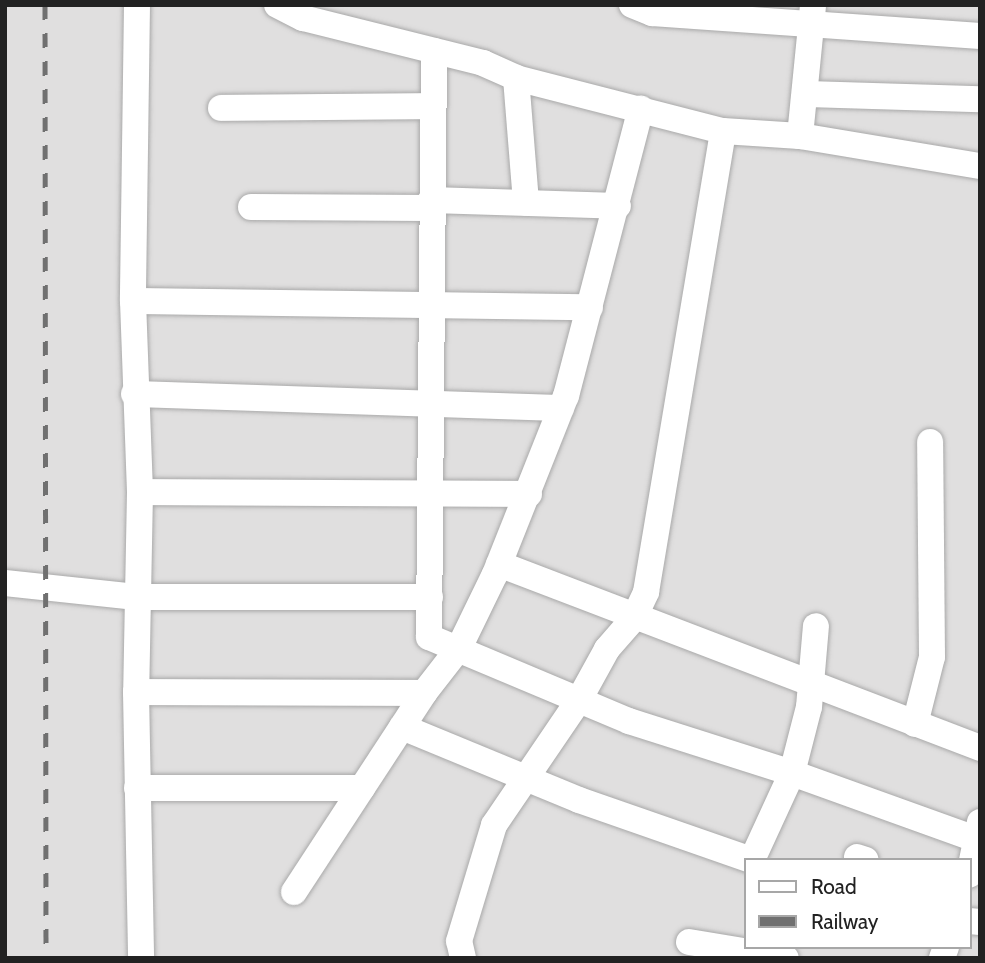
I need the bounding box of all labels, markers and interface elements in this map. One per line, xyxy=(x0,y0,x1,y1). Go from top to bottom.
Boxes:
legend xyxy=(744,858,971,949)
text: Road xyxy=(811,874,857,899)
text: Railway xyxy=(811,909,878,934)

